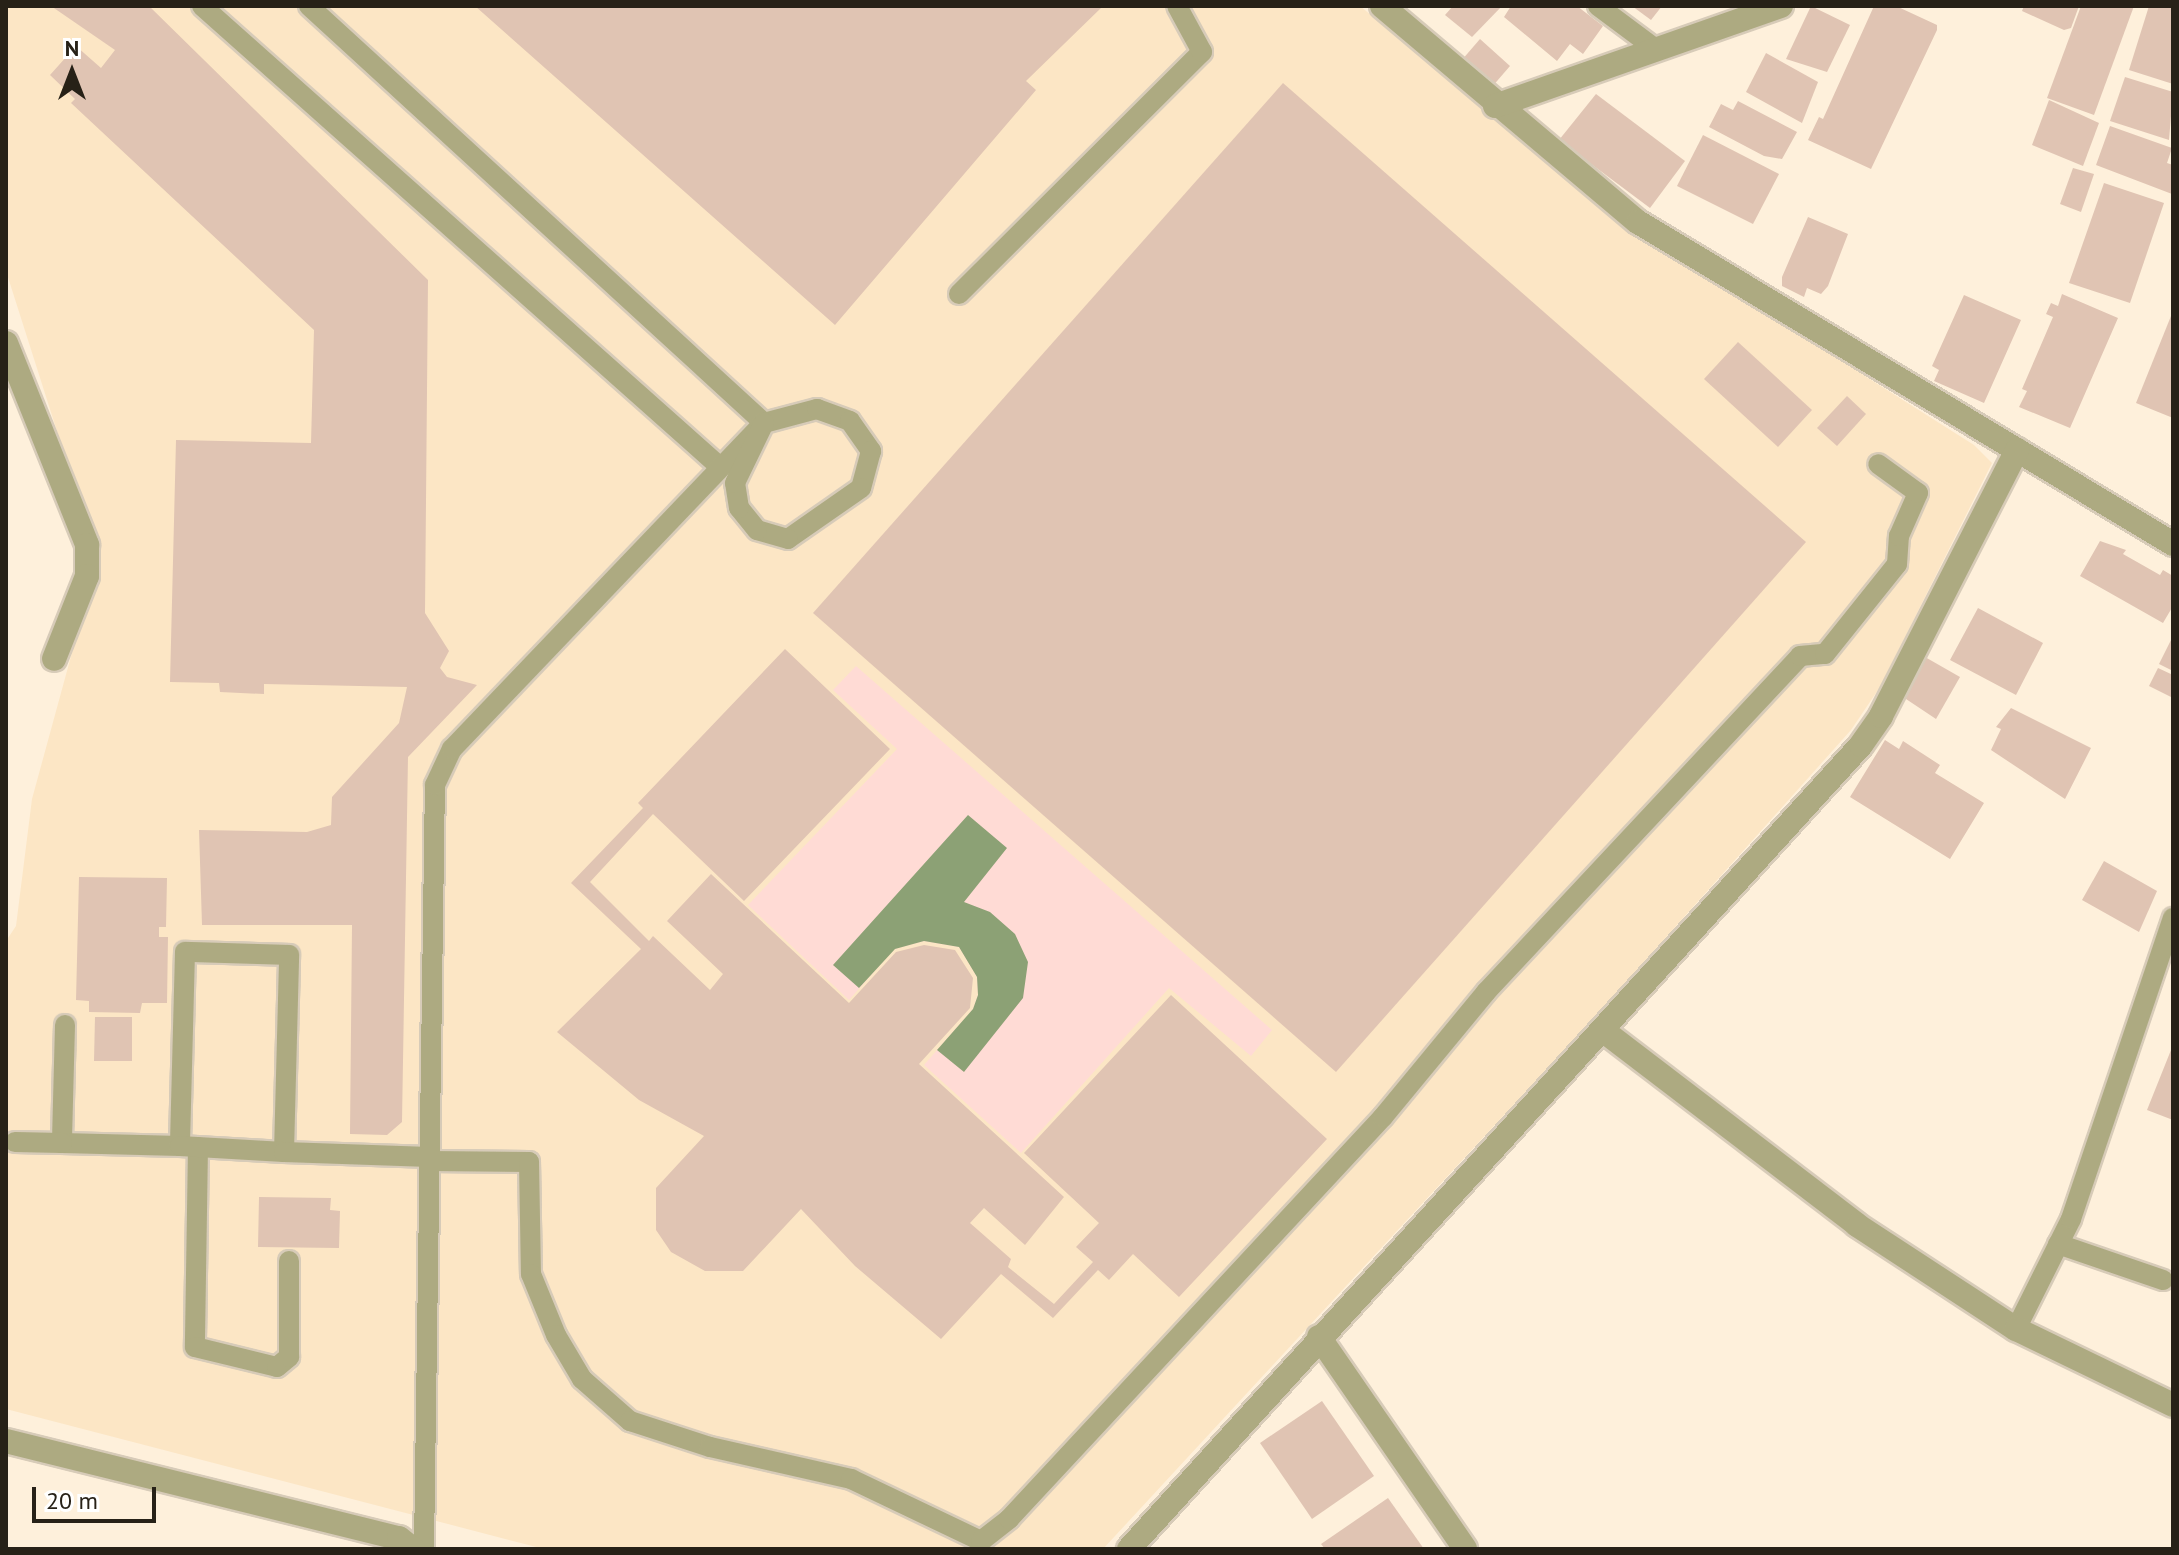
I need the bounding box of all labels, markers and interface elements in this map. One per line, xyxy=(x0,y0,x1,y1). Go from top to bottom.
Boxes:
north arrow xyxy=(32,32,112,112)
text: N xyxy=(65,34,79,62)
scale bar xyxy=(36,1471,160,1521)
text: 20 m xyxy=(46,1485,98,1516)

